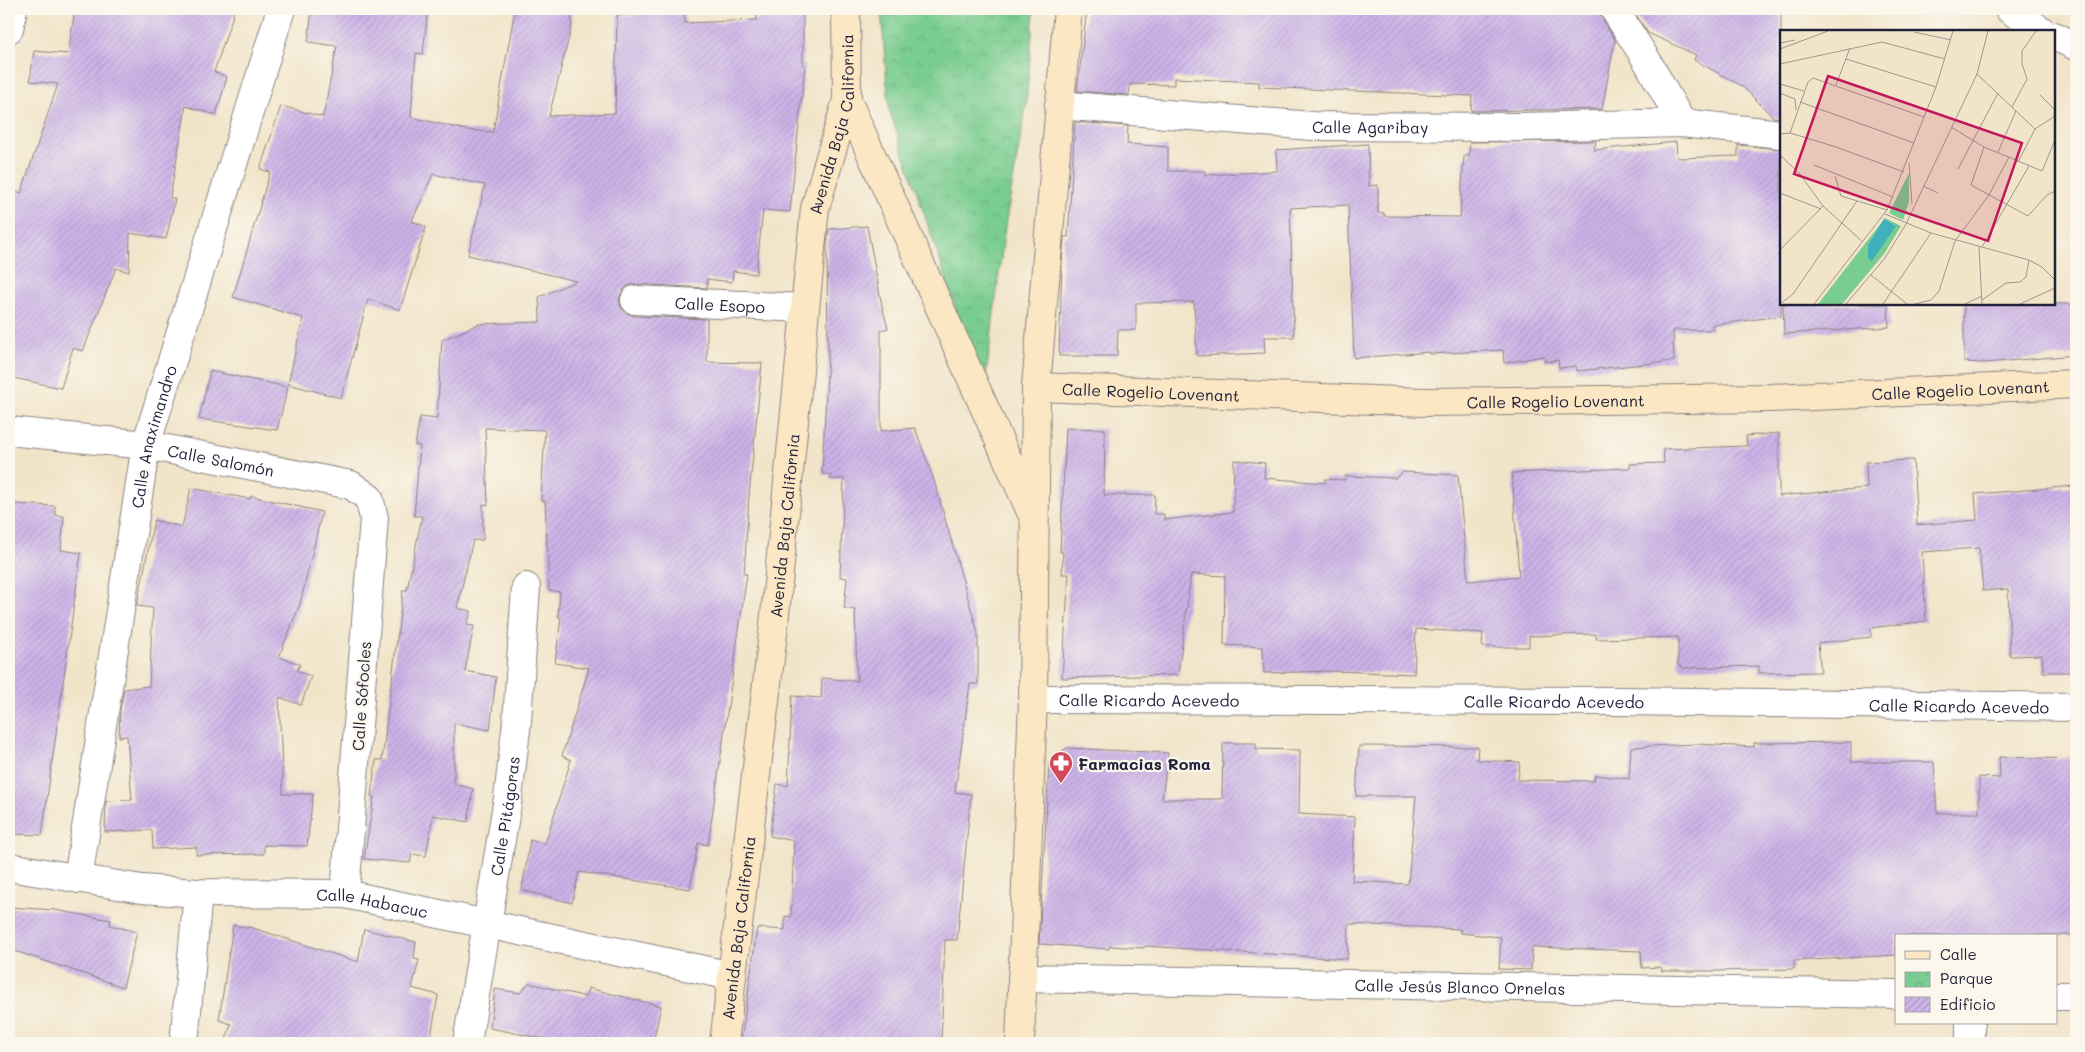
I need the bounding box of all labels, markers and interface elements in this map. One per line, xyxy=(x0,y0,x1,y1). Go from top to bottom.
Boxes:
inset map xyxy=(1780,30,2055,305)
street label: Avenida Baja California xyxy=(804,34,858,216)
street label: Calle Agaribay xyxy=(1312,115,1428,137)
street label: Calle Esopo xyxy=(674,291,766,317)
street label: Calle Anaximandro xyxy=(126,363,181,510)
street label: Calle Rogelio Lovenant xyxy=(1871,375,2050,404)
street label: Calle Rogelio Lovenant xyxy=(1062,378,1240,405)
street label: Calle Rogelio Lovenant xyxy=(1467,389,1645,412)
street label: Avenida Baja California xyxy=(764,432,803,619)
street label: Calle Salomón xyxy=(166,439,276,480)
street label: Calle Sófocles xyxy=(347,641,375,751)
street label: Calle Ricardo Acevedo xyxy=(1059,689,1239,710)
street label: Calle Ricardo Acevedo xyxy=(1464,690,1644,712)
street label: Calle Ricardo Acevedo xyxy=(1869,694,2049,717)
pharmacy icon: Farmacias Roma xyxy=(1048,750,1074,784)
place label: Farmacias Roma xyxy=(1078,753,1211,774)
street label: Calle Pitágoras xyxy=(485,755,523,877)
street label: Avenida Baja California xyxy=(716,835,759,1021)
street label: Calle Habacuc xyxy=(316,883,430,922)
legend xyxy=(1895,934,2058,1024)
text: Calle xyxy=(1940,944,1977,964)
text: Parque xyxy=(1940,968,1993,988)
street label: Calle Jesús Blanco Ornelas xyxy=(1354,974,1566,998)
text: Edificio xyxy=(1940,994,1996,1014)

